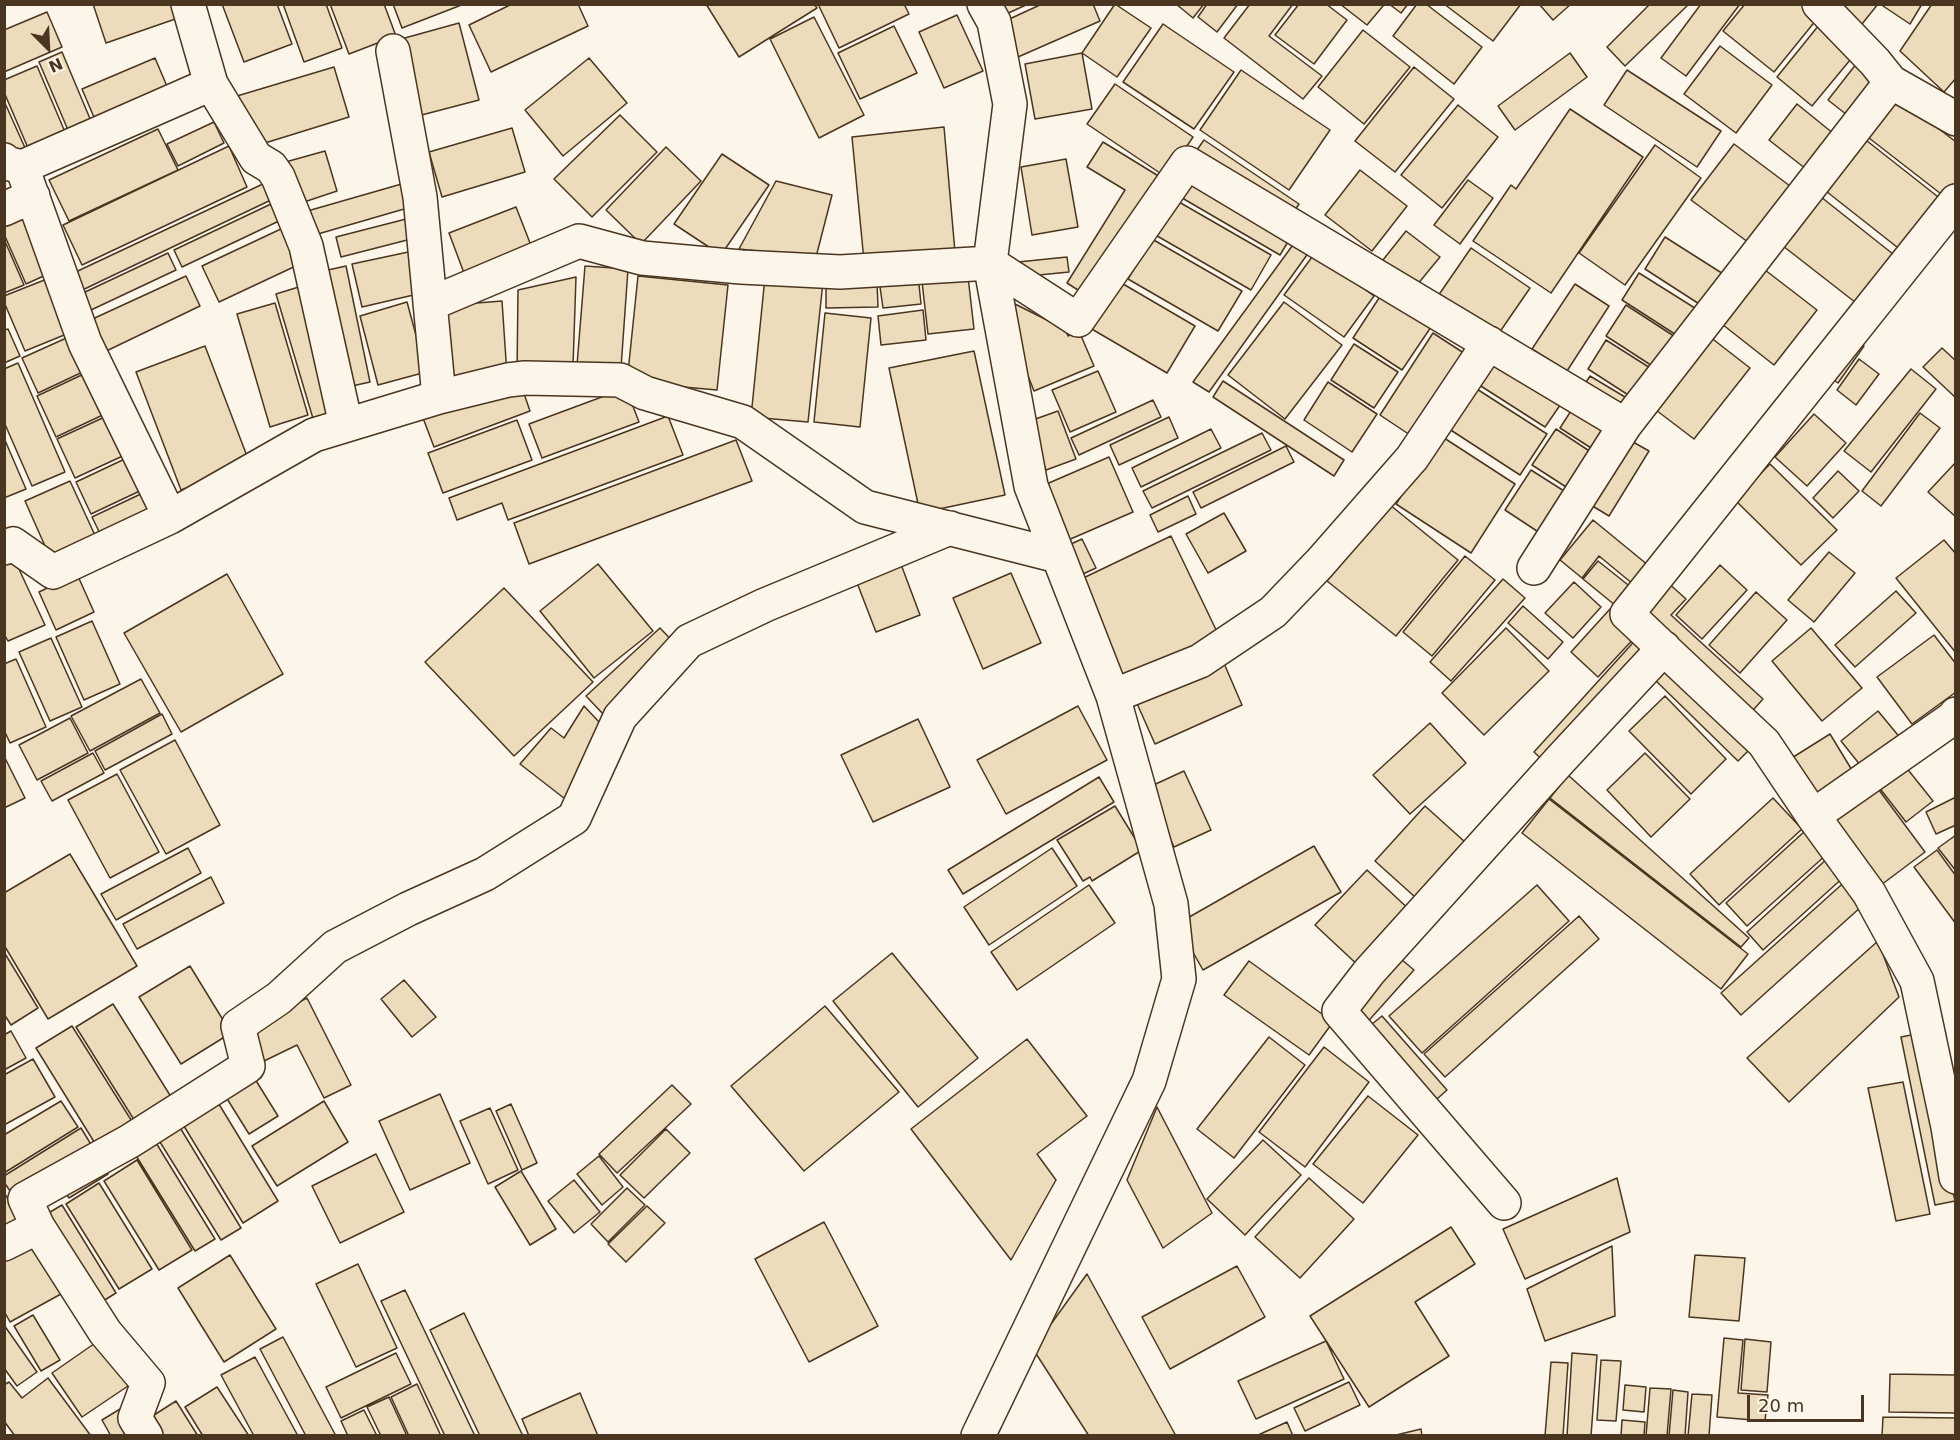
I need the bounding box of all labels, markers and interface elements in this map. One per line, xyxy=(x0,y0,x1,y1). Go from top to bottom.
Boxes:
north arrow xyxy=(18,18,78,78)
text: N xyxy=(46,53,66,76)
scale bar xyxy=(1750,1383,1867,1421)
text: 20 m xyxy=(1758,1395,1804,1416)

